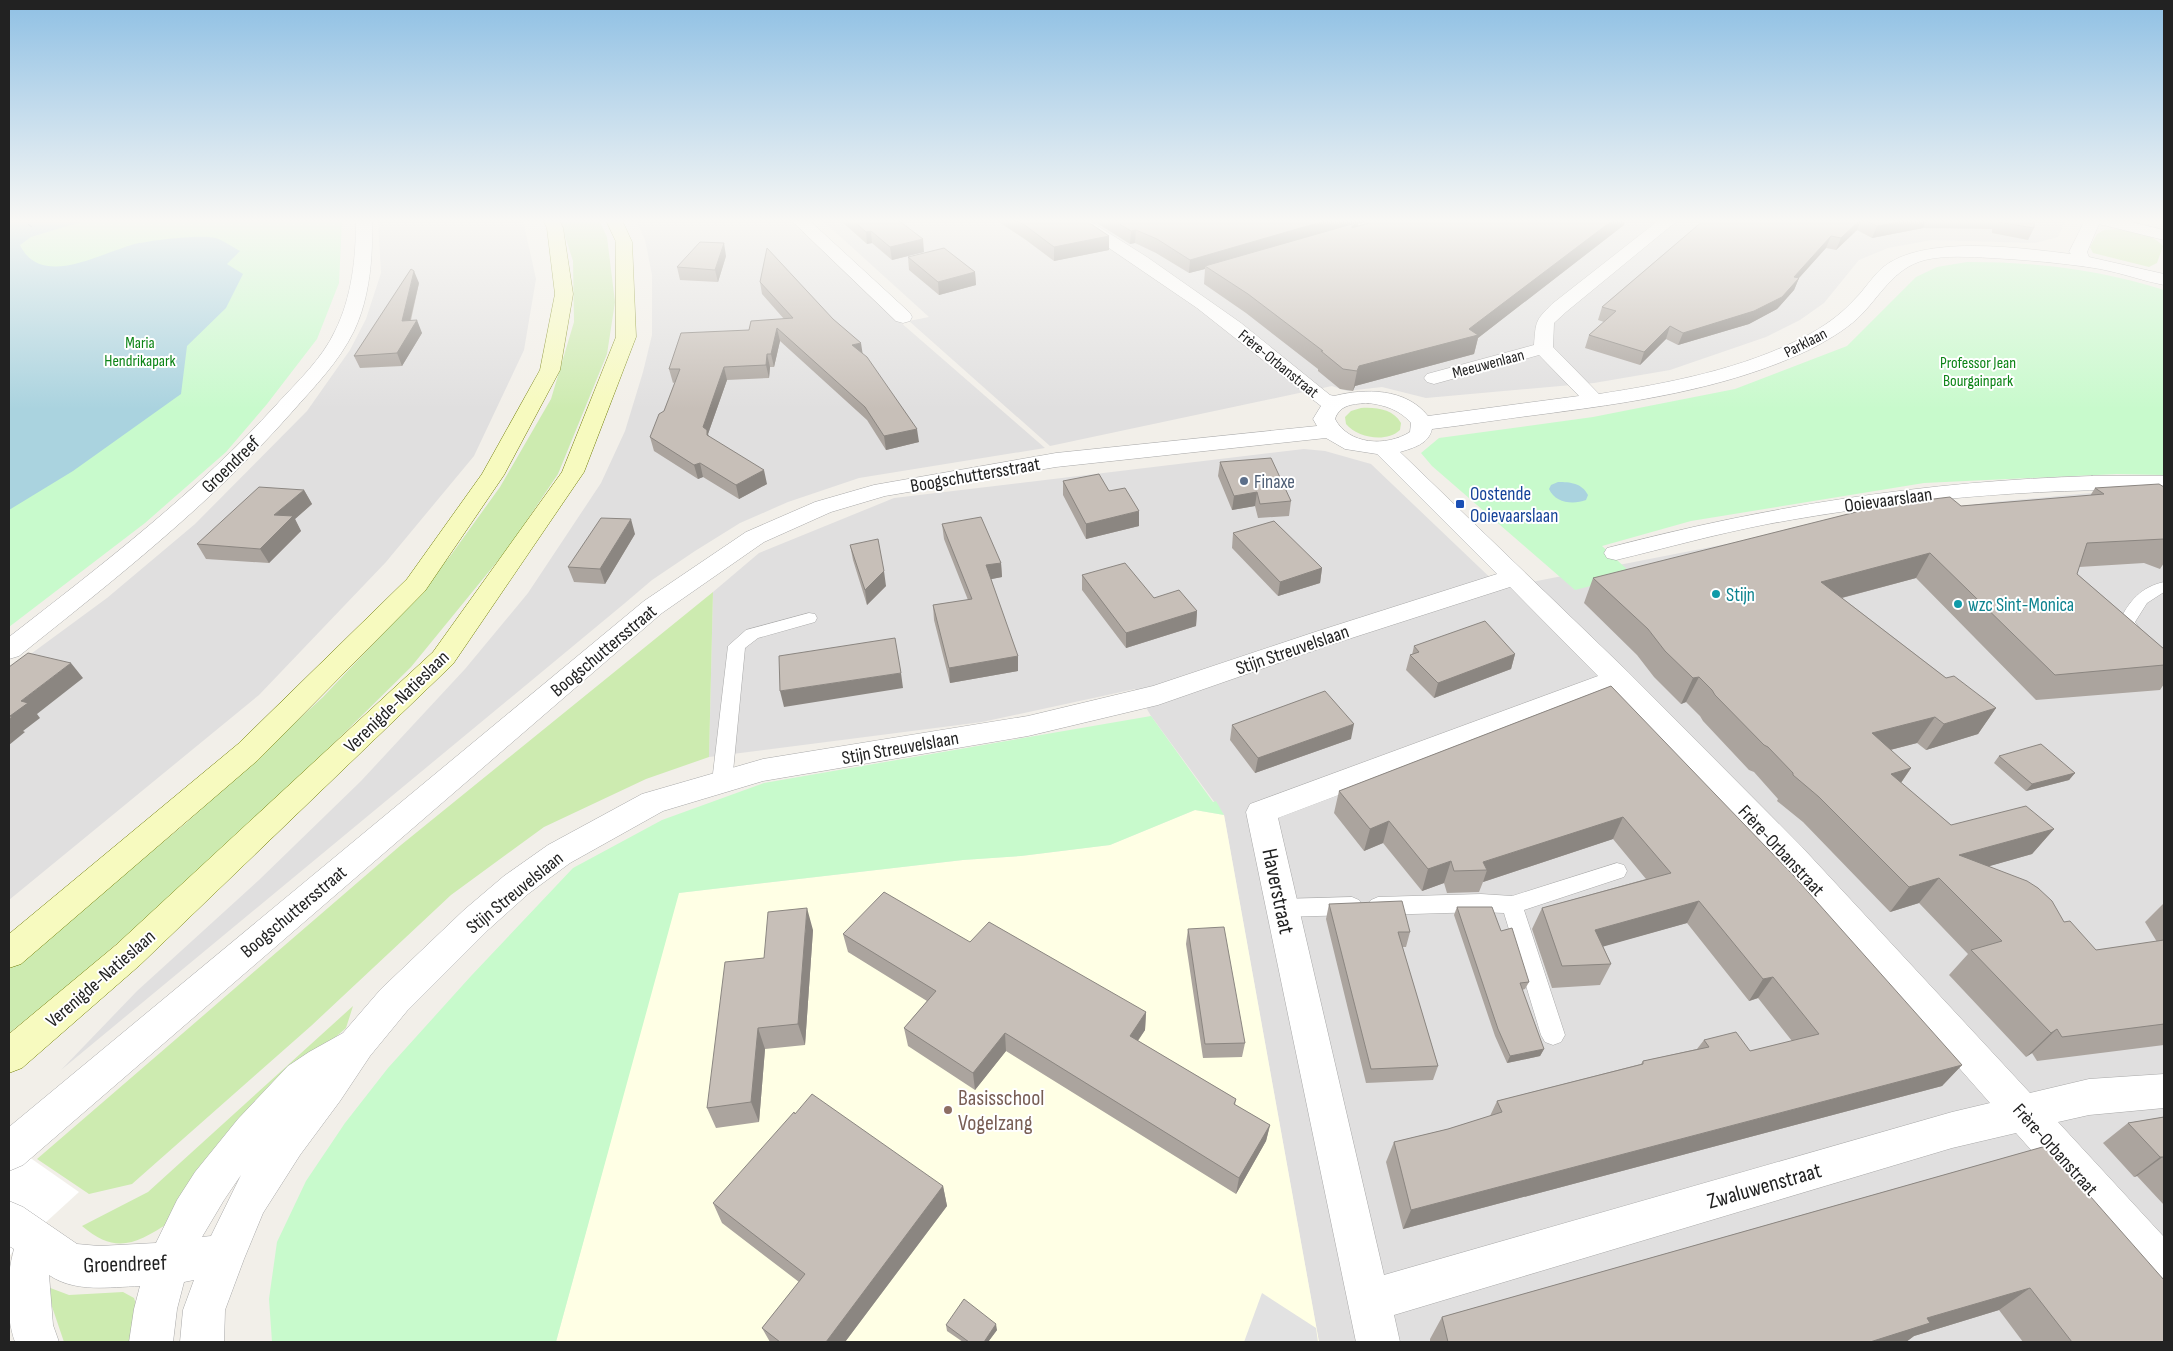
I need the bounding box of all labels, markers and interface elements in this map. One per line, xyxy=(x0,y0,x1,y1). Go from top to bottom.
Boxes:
street label: Parklaan xyxy=(1781,325,1830,362)
street label: Frère-Orbanstraat xyxy=(1234,326,1322,402)
park label: Maria Hendrikapark xyxy=(104,334,176,371)
street label: Meeuwenlaan xyxy=(1450,346,1526,383)
park label: Professor Jean Bourgainpark xyxy=(1940,354,2016,391)
street label: Groendreef xyxy=(197,431,265,498)
street label: Boogschuttersstraat xyxy=(909,453,1042,498)
place label: Finaxe xyxy=(1254,471,1295,494)
marker: Finaxe xyxy=(1238,475,1250,487)
place label: Oostende Ooievaarslaan xyxy=(1470,483,1558,528)
street label: Ooievaarslaan xyxy=(1843,483,1934,518)
marker: Oostende Ooievaarslaan xyxy=(1454,498,1466,510)
place label: Stijn xyxy=(1726,584,1755,607)
marker: Stijn xyxy=(1710,588,1722,600)
place label: wzc Sint-Monica xyxy=(1968,594,2074,617)
marker: wzc Sint-Monica xyxy=(1952,598,1964,610)
street label: Boogschuttersstraat xyxy=(546,600,662,702)
street label: Stijn Streuvelslaan xyxy=(1233,620,1352,681)
street label: Verenigde-Natieslaan xyxy=(340,646,454,758)
street label: Stijn Streuvelslaan xyxy=(840,727,960,770)
street label: Frère-Orbanstraat xyxy=(1733,801,1829,901)
street label: Haverstraat xyxy=(1255,846,1300,937)
street label: Stijn Streuvelslaan xyxy=(462,847,568,939)
street label: Boogschuttersstraat xyxy=(236,861,352,963)
street label: Verenigde-Natieslaan xyxy=(42,925,160,1033)
place label: Basisschool Vogelzang xyxy=(958,1085,1044,1137)
street label: Frère-Orbanstraat xyxy=(2008,1099,2102,1201)
marker: Basisschool Vogelzang xyxy=(942,1104,954,1116)
street label: Zwaluwenstraat xyxy=(1704,1157,1825,1216)
street label: Groendreef xyxy=(83,1250,168,1279)

